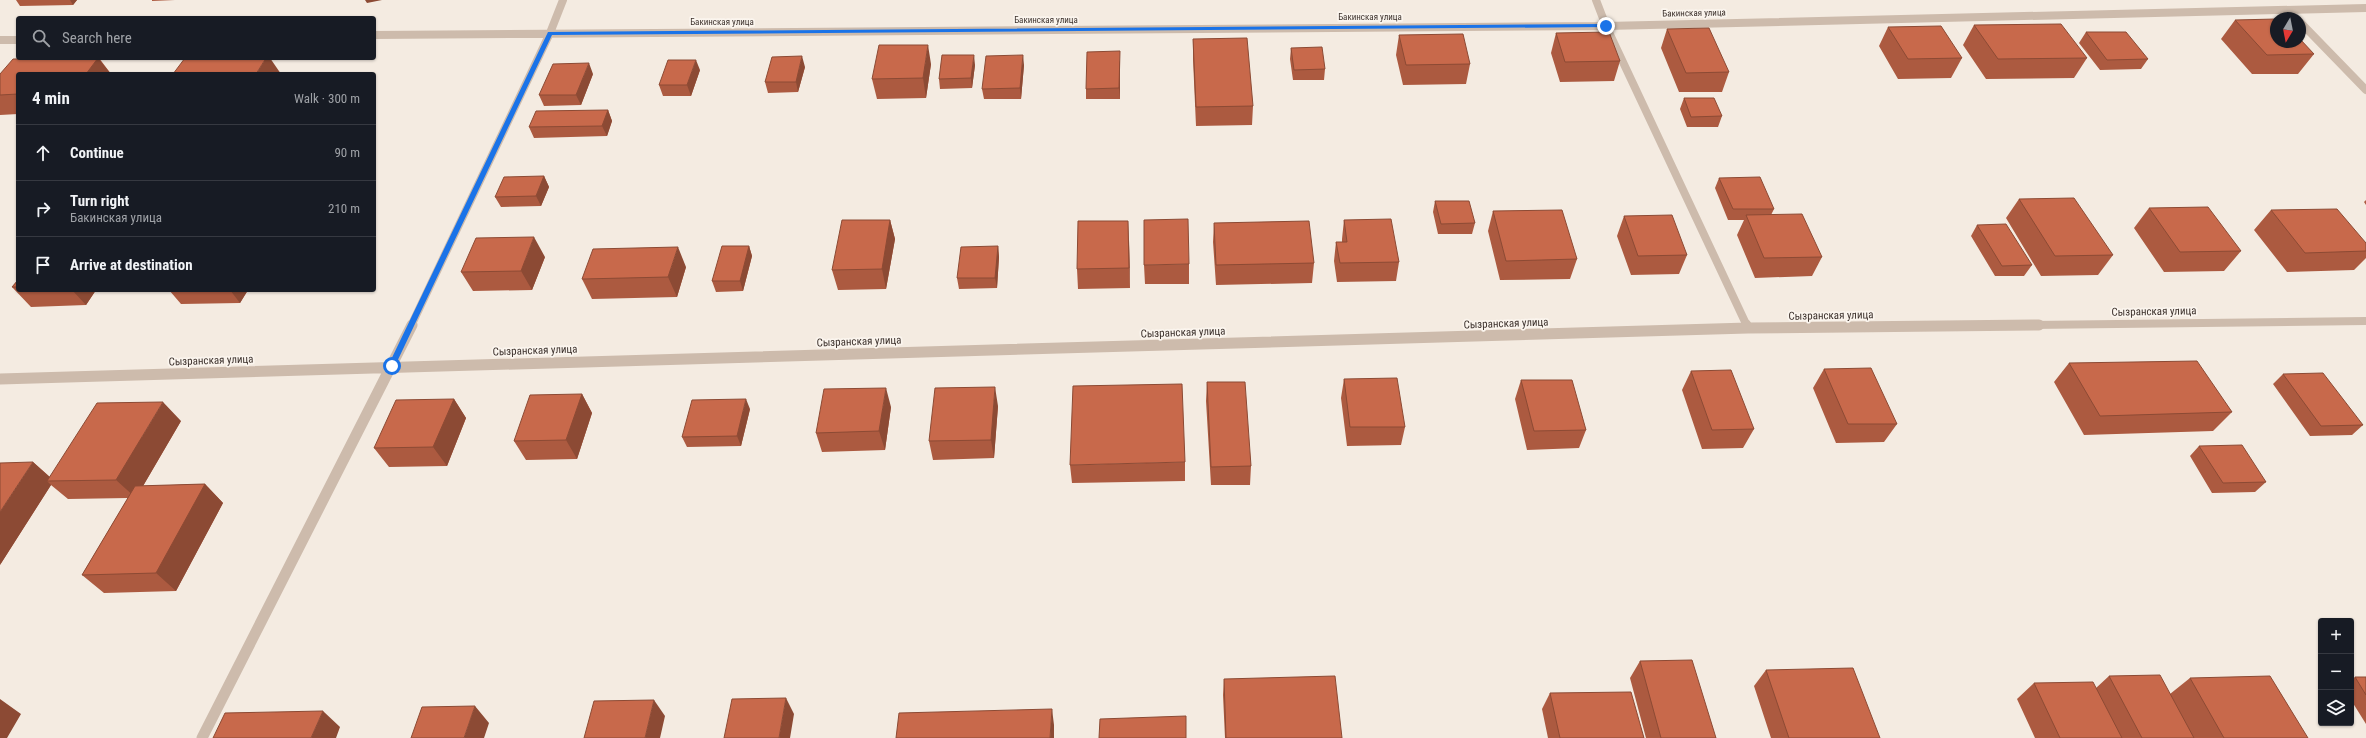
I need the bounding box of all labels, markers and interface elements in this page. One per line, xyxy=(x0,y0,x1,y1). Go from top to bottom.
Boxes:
street label: Бакинская улица xyxy=(1662,7,1726,19)
street label: Бакинская улица xyxy=(1338,12,1402,22)
north arrow xyxy=(2270,12,2306,48)
street label: Бакинская улица xyxy=(1014,15,1078,25)
search box xyxy=(16,16,376,60)
street label: Бакинская улица xyxy=(690,17,754,27)
route end xyxy=(1597,17,1615,35)
icon: search xyxy=(30,27,52,49)
text: Search here xyxy=(62,29,132,47)
text: 4 min xyxy=(32,88,70,108)
text: Walk · 300 m xyxy=(294,91,360,106)
icon: ahead xyxy=(32,142,54,164)
text: Continue xyxy=(70,144,124,162)
text: 90 m xyxy=(334,145,360,160)
text: Turn right xyxy=(70,192,129,210)
icon: right xyxy=(32,198,54,220)
text: 210 m xyxy=(328,201,360,216)
text: Бакинская улица xyxy=(70,210,162,225)
icon: arrive xyxy=(32,254,54,276)
text: Arrive at destination xyxy=(70,256,193,274)
street label: Сызранская улица xyxy=(2111,304,2197,319)
street label: Сызранская улица xyxy=(1788,308,1874,323)
street label: Сызранская улица xyxy=(1463,316,1549,331)
street label: Сызранская улица xyxy=(1140,325,1226,340)
street label: Сызранская улица xyxy=(816,334,902,349)
street label: Сызранская улица xyxy=(492,343,578,358)
street label: Сызранская улица xyxy=(168,353,254,368)
route start xyxy=(383,357,401,375)
map controls xyxy=(2318,618,2354,726)
button: + xyxy=(2318,618,2354,654)
button: − xyxy=(2318,654,2354,690)
button: layers xyxy=(2318,690,2354,726)

